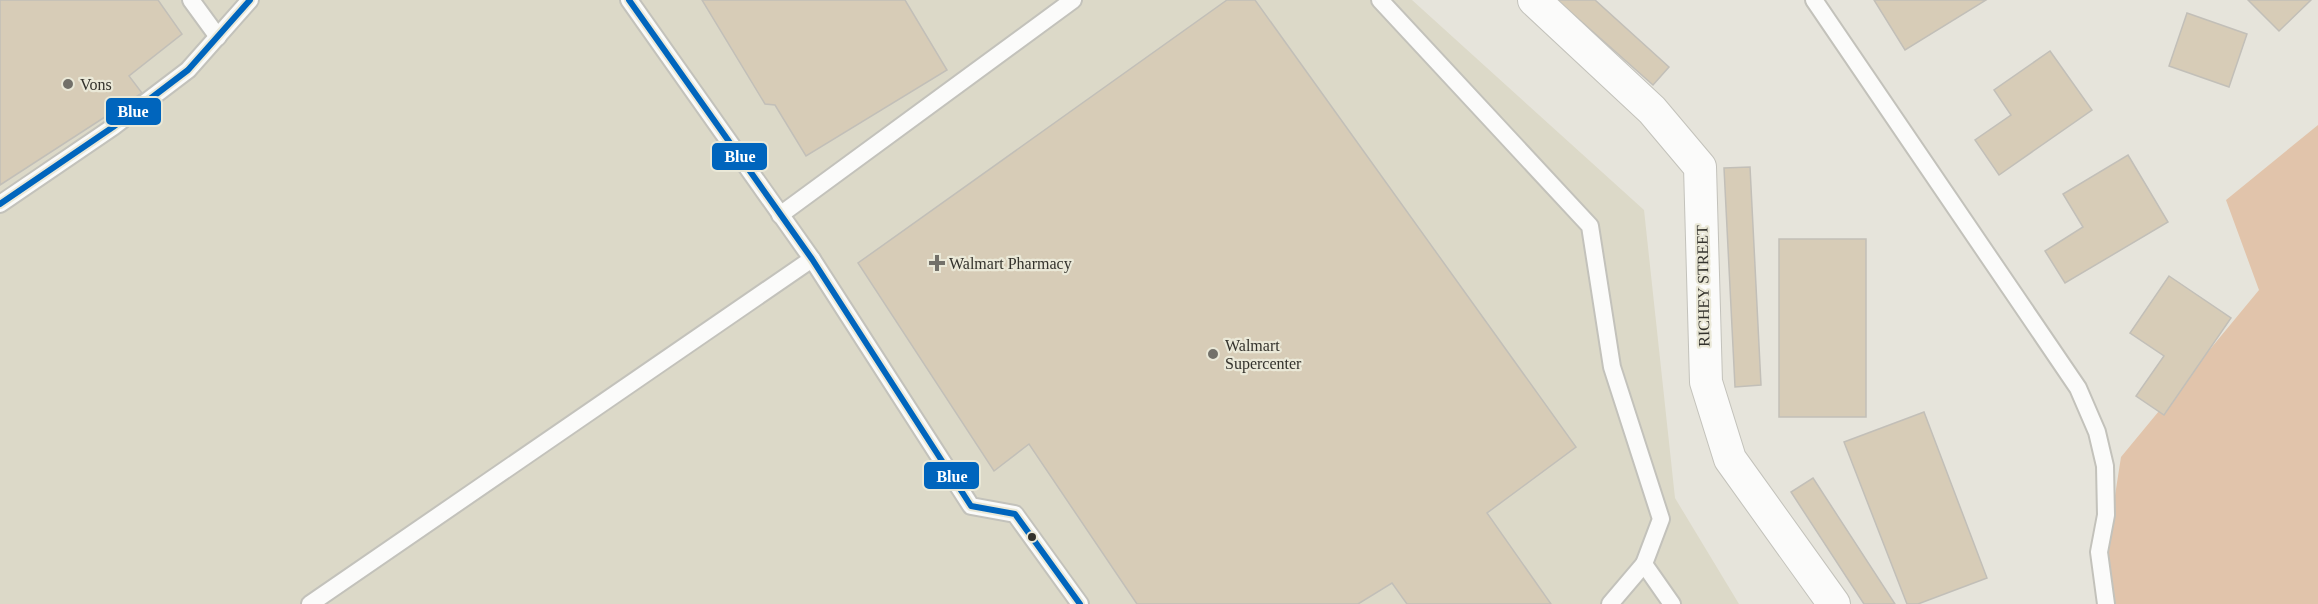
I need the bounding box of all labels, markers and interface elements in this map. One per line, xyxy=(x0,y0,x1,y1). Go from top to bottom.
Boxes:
place label: Vons xyxy=(80,76,112,93)
marker: Vons xyxy=(61,77,75,91)
line badge: Blue xyxy=(105,97,162,126)
text: Blue xyxy=(117,103,149,120)
line badge: Blue xyxy=(711,142,768,171)
text: Blue xyxy=(724,148,756,165)
street label: RICHEY STREET xyxy=(1693,225,1713,347)
place label: Walmart Pharmacy xyxy=(949,255,1072,273)
marker: Walmart Pharmacy xyxy=(930,256,944,270)
place label: Walmart Supercenter xyxy=(1225,337,1302,373)
marker: Walmart Supercenter xyxy=(1206,347,1220,361)
line badge: Blue xyxy=(923,461,980,490)
text: Blue xyxy=(936,468,968,485)
unlabelled marker xyxy=(1026,531,1038,543)

